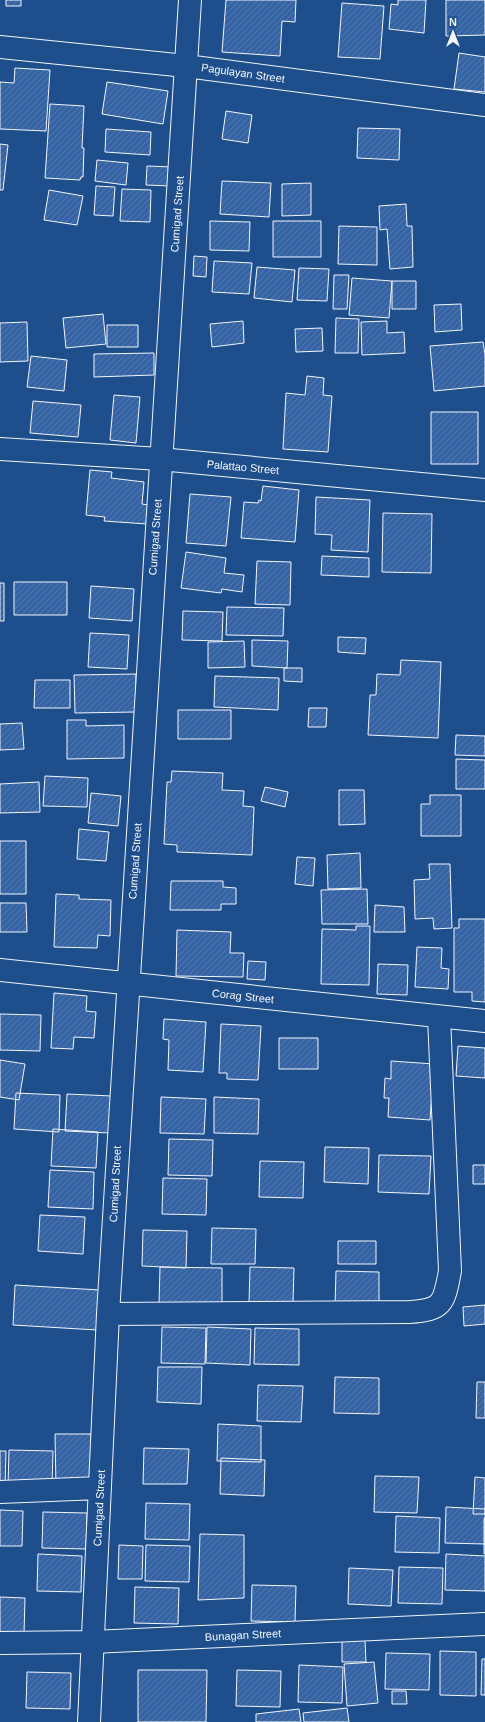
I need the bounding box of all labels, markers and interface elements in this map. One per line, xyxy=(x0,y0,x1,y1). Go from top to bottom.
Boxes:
north arrow xyxy=(433,12,473,52)
text: N xyxy=(449,16,457,28)
street label: Pagulayan Street xyxy=(200,61,286,85)
street label: Cumigad Street xyxy=(168,175,186,253)
street label: Palattao Street xyxy=(206,458,280,476)
street label: Cumigad Street xyxy=(146,498,164,576)
street label: Cumigad Street xyxy=(126,822,144,900)
street label: Corag Street xyxy=(211,987,275,1005)
street label: Cumigad Street xyxy=(107,1146,123,1222)
street label: Cumigad Street xyxy=(91,1470,107,1546)
street label: Bunagan Street xyxy=(205,1627,281,1643)

